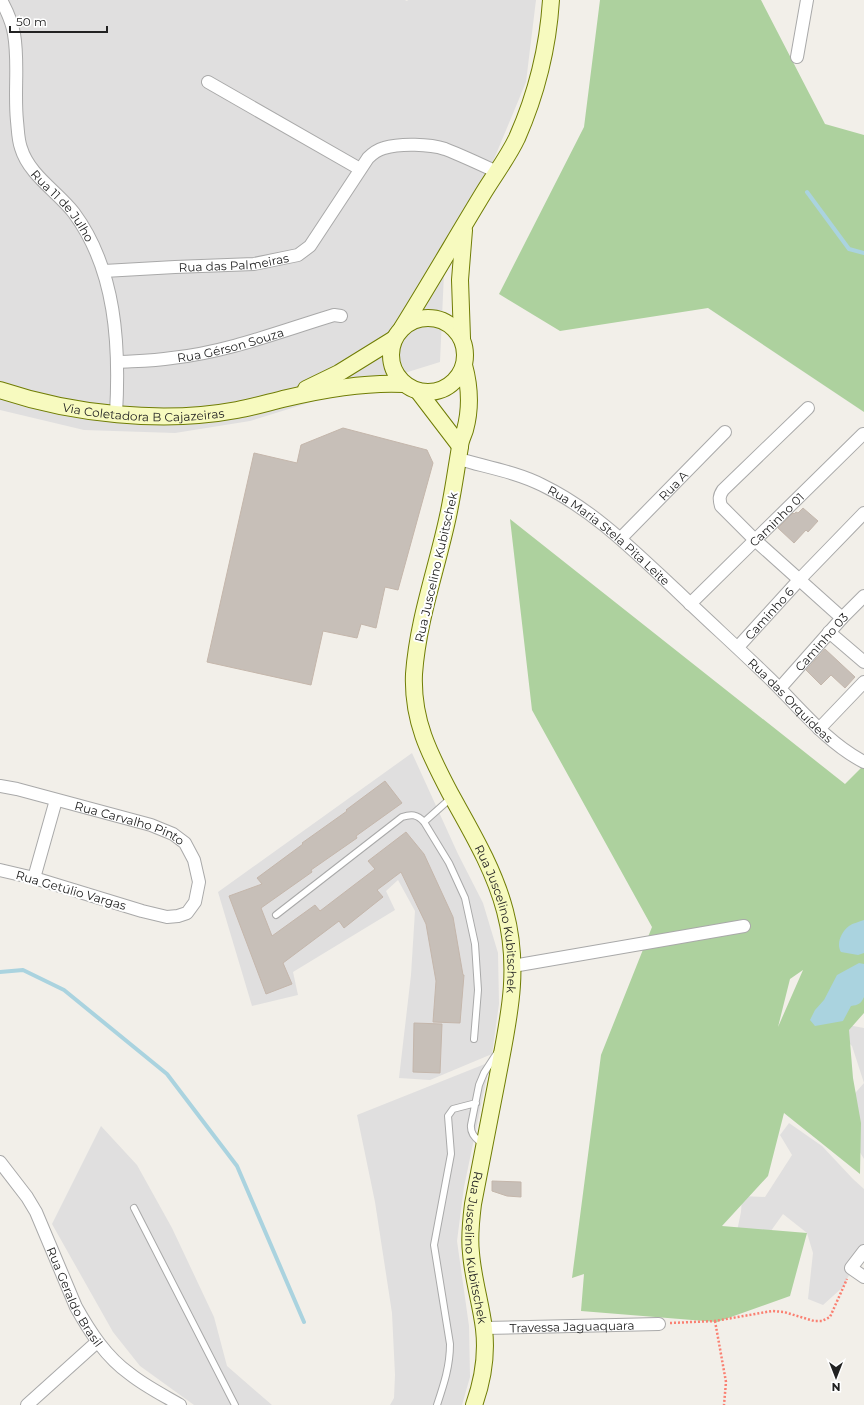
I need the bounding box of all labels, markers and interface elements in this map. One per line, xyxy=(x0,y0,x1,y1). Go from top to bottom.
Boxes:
scale bar xyxy=(10,8,107,34)
text: 50 m xyxy=(16,14,47,29)
street label: Rua 11 de Julho xyxy=(28,166,98,244)
street label: Rua das Palmeiras xyxy=(178,250,290,274)
street label: Rua Gérson Souza xyxy=(176,324,285,365)
street label: Via Coletadora B Cajazeiras xyxy=(62,399,225,424)
street label: Rua A xyxy=(655,467,691,503)
street label: Rua Maria Stela Pita Leite xyxy=(545,482,673,588)
street label: Caminho 01 xyxy=(746,489,807,549)
street label: Rua Juscelino Kubitschek xyxy=(411,490,461,644)
street label: Caminho 6 xyxy=(741,584,797,642)
street label: Caminho 03 xyxy=(791,609,851,674)
street label: Rua das Orquídeas xyxy=(745,655,836,745)
street label: Rua Carvalho Pinto xyxy=(73,797,188,848)
street label: Rua Juscelino Kubitschek xyxy=(472,842,520,995)
street label: Rua Getúlio Vargas xyxy=(14,867,128,913)
street label: Rua Juscelino Kubitschek xyxy=(463,1170,491,1325)
street label: Rua Geraldo Brasil xyxy=(44,1244,106,1350)
street label: Travessa Jaguaquara xyxy=(509,1317,635,1335)
north arrow xyxy=(816,1357,856,1397)
text: N xyxy=(832,1380,840,1394)

